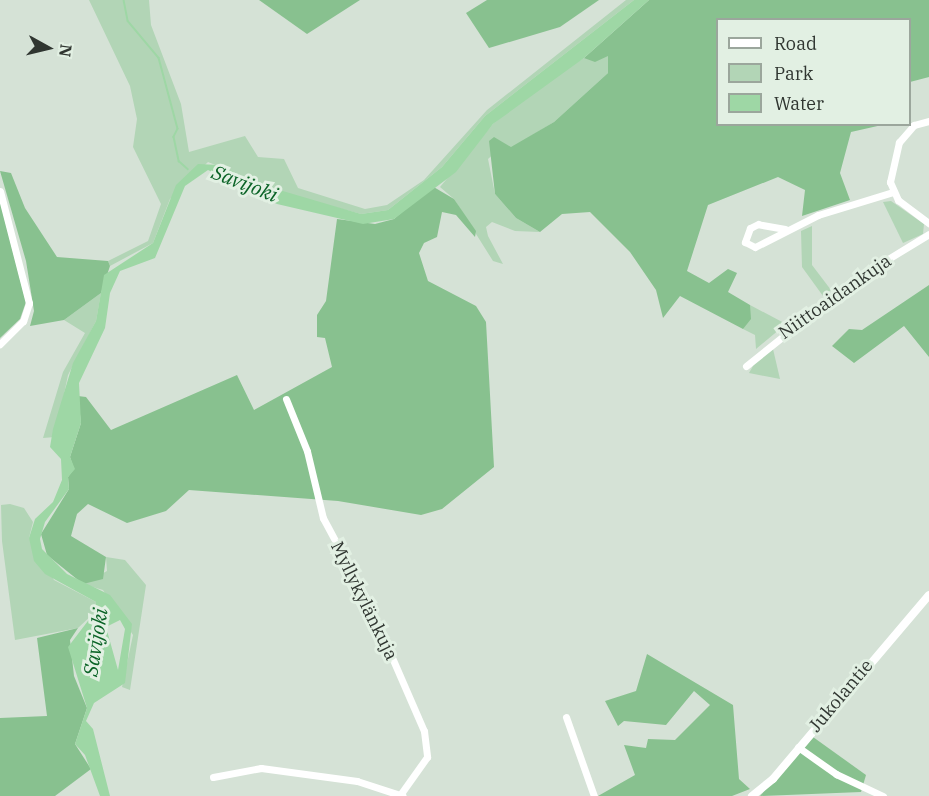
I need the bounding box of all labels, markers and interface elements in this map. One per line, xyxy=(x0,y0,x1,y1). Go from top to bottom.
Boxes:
north arrow xyxy=(18,18,78,78)
legend xyxy=(716,18,911,126)
text: Road xyxy=(774,32,817,55)
text: N xyxy=(55,43,77,58)
text: Park xyxy=(774,62,813,85)
text: Water xyxy=(774,92,824,115)
water label: Savijoki xyxy=(209,159,281,207)
street label: Niittoaidankuja xyxy=(774,250,896,344)
street label: Myllykylänkuja xyxy=(326,538,402,664)
water label: Savijoki xyxy=(78,606,112,678)
street label: Jukolantie xyxy=(804,655,878,737)

